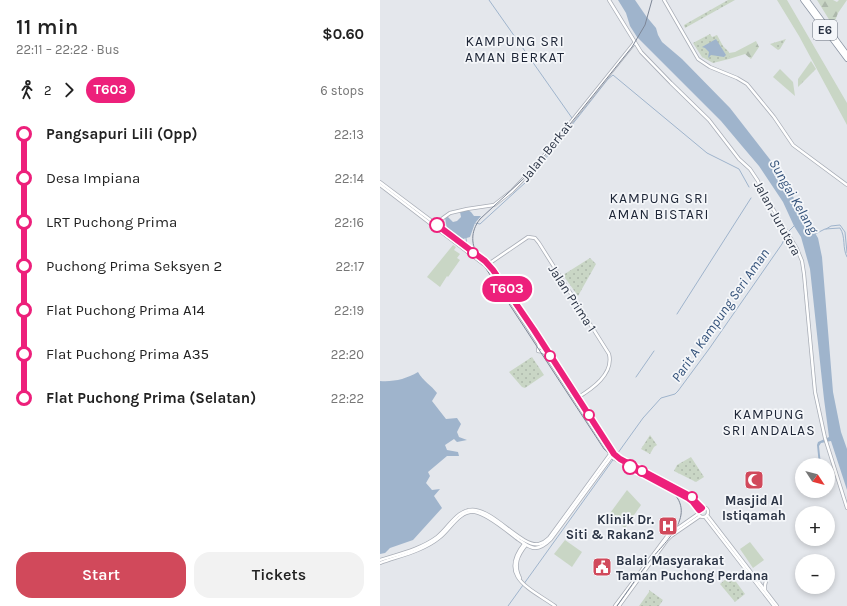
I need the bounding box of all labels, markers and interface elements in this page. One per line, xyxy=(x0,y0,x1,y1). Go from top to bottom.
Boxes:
text: 11 min xyxy=(16,14,78,40)
road number: E6 xyxy=(813,20,837,40)
text: $0.60 xyxy=(322,25,364,43)
district label: KAMPUNG SRI AMAN BERKAT xyxy=(465,33,565,66)
text: 22:11 – 22:22 · Bus xyxy=(16,42,119,57)
icon: walk xyxy=(16,79,38,101)
icon: forward xyxy=(58,79,80,101)
text: T603 xyxy=(94,81,127,98)
text: 2 xyxy=(44,83,52,98)
text: 6 stops xyxy=(320,83,364,98)
street label: Jalan Berkat xyxy=(518,118,575,184)
text: Pangsapuri Lili (Opp) xyxy=(46,125,198,143)
text: 22:13 xyxy=(334,127,364,142)
water label: Sungai Kelang xyxy=(765,156,822,237)
text: Desa Impiana xyxy=(46,169,140,187)
text: 22:14 xyxy=(334,171,364,186)
street label: Jalan Jurutera xyxy=(751,178,804,258)
district label: KAMPUNG SRI AMAN BISTARI xyxy=(609,190,709,223)
text: LRT Puchong Prima xyxy=(46,213,177,231)
text: 22:16 xyxy=(334,215,364,230)
unlabelled marker xyxy=(429,217,445,233)
water label: Parit A Kampung Seri Aman xyxy=(668,245,773,385)
unlabelled marker xyxy=(467,247,479,259)
text: Puchong Prima Seksyen 2 xyxy=(46,257,222,275)
text: 22:17 xyxy=(336,259,364,274)
street label: Jalan Prima 1 xyxy=(545,262,600,334)
line badge: T603 xyxy=(479,276,535,302)
text: T603 xyxy=(490,280,524,297)
text: Flat Puchong Prima A14 xyxy=(46,301,205,319)
text: 22:19 xyxy=(334,303,364,318)
text: Flat Puchong Prima A35 xyxy=(46,345,209,363)
text: 22:20 xyxy=(331,347,364,362)
unlabelled marker xyxy=(544,350,556,362)
text: Flat Puchong Prima (Selatan) xyxy=(46,389,256,407)
text: 22:22 xyxy=(331,391,364,406)
district label: KAMPUNG SRI ANDALAS xyxy=(722,406,816,439)
unlabelled marker xyxy=(583,409,595,421)
north arrow xyxy=(795,458,835,498)
map controls xyxy=(795,458,835,594)
unlabelled marker xyxy=(622,459,638,475)
unlabelled marker xyxy=(636,465,648,477)
mosque icon: Masjid Al Istiqamah xyxy=(743,469,765,491)
unlabelled marker xyxy=(686,491,698,503)
place label: Masjid Al Istiqamah xyxy=(722,493,786,524)
button: + xyxy=(795,506,835,546)
place label: Klinik Dr. Siti & Rakan2 xyxy=(566,512,654,542)
hospital icon: Klinik Dr. Siti & Rakan2 xyxy=(657,515,679,537)
button: Start xyxy=(16,552,186,598)
button: Tickets xyxy=(194,552,364,598)
place label: Balai Masyarakat Taman Puchong Perdana xyxy=(616,553,768,583)
button: − xyxy=(795,554,835,594)
public building icon: Balai Masyarakat Taman Puchong Perdana xyxy=(591,556,613,578)

